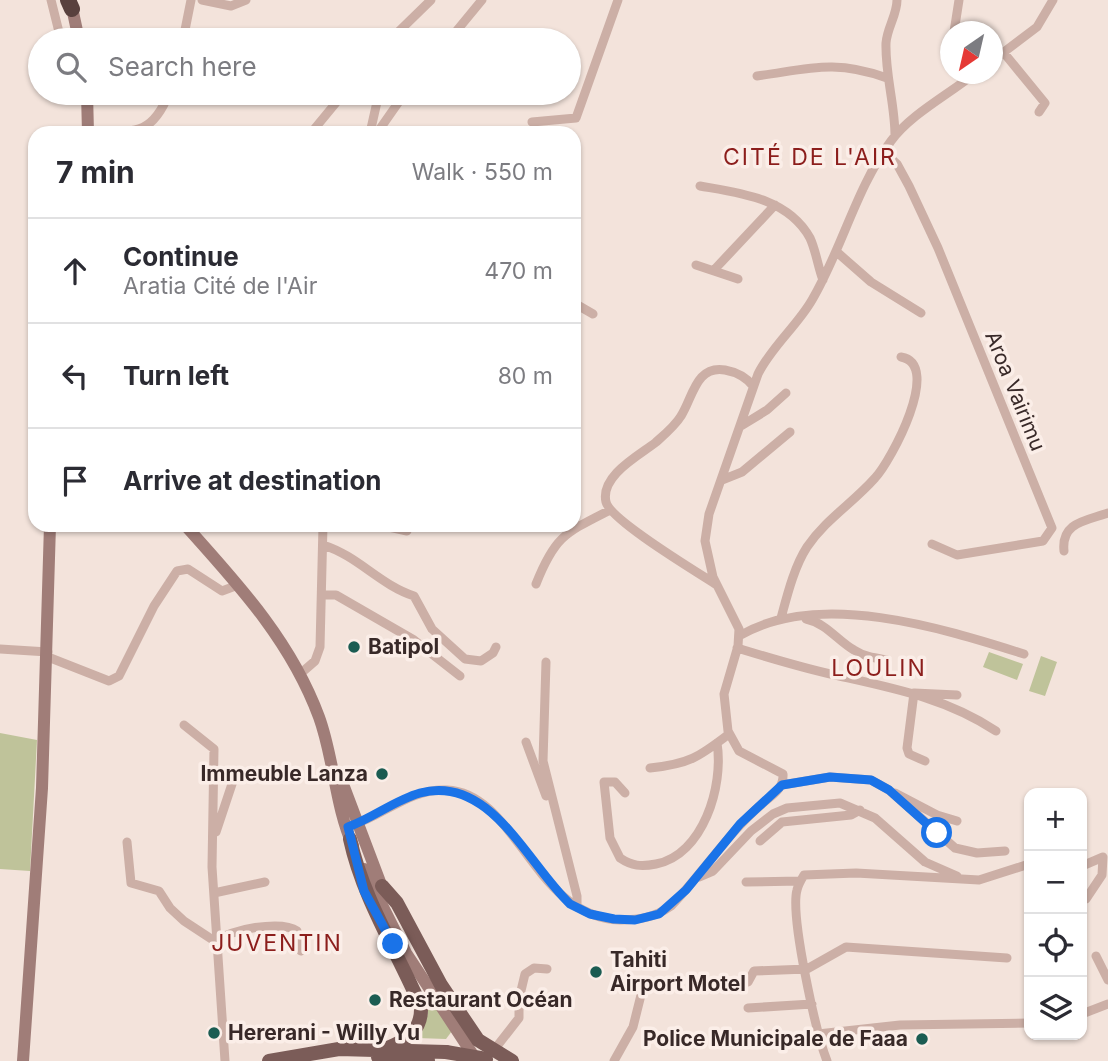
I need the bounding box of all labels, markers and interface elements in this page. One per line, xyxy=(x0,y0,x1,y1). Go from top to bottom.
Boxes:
north arrow xyxy=(940,21,1003,84)
search box xyxy=(28,28,581,105)
icon: search xyxy=(52,48,90,86)
text: Search here xyxy=(108,51,257,82)
district label: CITÉ DE L'AIR xyxy=(723,143,897,171)
text: 7 min xyxy=(56,154,135,190)
text: Walk · 550 m xyxy=(412,158,553,186)
text: Continue xyxy=(123,241,239,272)
icon: ahead xyxy=(56,252,94,290)
text: 470 m xyxy=(484,257,553,285)
text: Aratia Cité de l'Air xyxy=(123,272,317,300)
street label: Aroa Vairimu xyxy=(980,327,1051,454)
icon: left xyxy=(56,357,94,395)
text: Turn left xyxy=(123,360,229,391)
text: 80 m xyxy=(498,362,553,390)
icon: arrive xyxy=(56,462,94,500)
text: Arrive at destination xyxy=(123,465,382,496)
place label: Batipol xyxy=(368,634,439,659)
marker: Batipol xyxy=(346,639,362,655)
district label: LOULIN xyxy=(831,654,927,682)
place label: Immeuble Lanza xyxy=(200,761,368,786)
marker: Immeuble Lanza xyxy=(374,766,390,782)
map controls xyxy=(1024,788,1087,1040)
button: + xyxy=(1024,788,1087,851)
route start xyxy=(921,817,952,848)
button: − xyxy=(1024,851,1087,914)
button: locate xyxy=(1024,914,1087,977)
route end xyxy=(377,928,408,959)
district label: JUVENTIN xyxy=(211,929,343,957)
place label: Tahiti Airport Motel xyxy=(610,947,746,996)
marker: Tahiti Airport Motel xyxy=(588,964,604,980)
button: layers xyxy=(1024,977,1087,1040)
place label: Restaurant Océan xyxy=(389,987,573,1012)
marker: Restaurant Océan xyxy=(367,992,383,1008)
place label: Hererani - Willy Yu xyxy=(228,1020,420,1045)
marker: Hererani - Willy Yu xyxy=(206,1025,222,1041)
place label: Police Municipale de Faaa xyxy=(643,1026,908,1051)
marker: Police Municipale de Faaa xyxy=(914,1031,930,1047)

